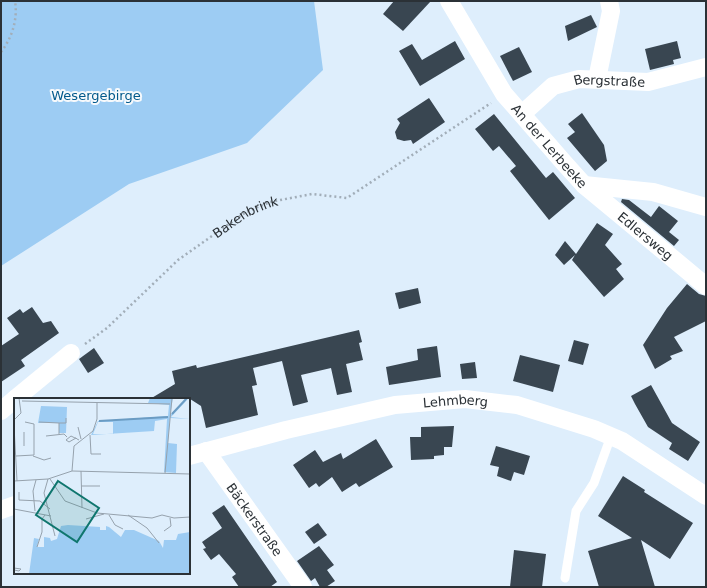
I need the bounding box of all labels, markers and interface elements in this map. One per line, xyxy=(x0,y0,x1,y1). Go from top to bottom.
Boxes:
street label: Bergstraße xyxy=(572,71,645,90)
park label: Wesergebirge xyxy=(51,88,141,103)
street label: An der Lerbeeke xyxy=(508,101,590,191)
street label: Bakenbrink xyxy=(210,194,280,241)
street label: Edlersweg xyxy=(614,209,676,263)
street label: Lehmberg xyxy=(422,392,489,411)
inset map xyxy=(14,398,190,574)
street label: Bäckerstraße xyxy=(223,480,285,559)

